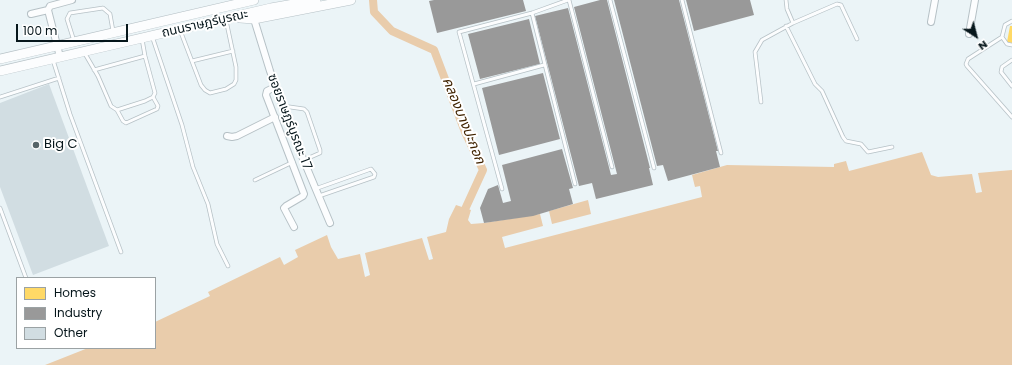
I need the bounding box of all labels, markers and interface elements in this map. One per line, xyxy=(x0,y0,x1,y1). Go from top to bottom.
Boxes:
street label: ถนนราษฎร์บูรณะ xyxy=(160,6,250,42)
scale bar xyxy=(18,16,130,42)
north arrow xyxy=(956,16,996,56)
text: 100 m xyxy=(23,22,57,39)
text: N xyxy=(975,37,991,55)
street label: ซอยราษฎร์บูรณะ 17 xyxy=(263,72,315,172)
water label: คลองบางปะกอก xyxy=(438,75,488,167)
place label: Big C xyxy=(44,137,77,153)
marker: Big C xyxy=(31,140,41,150)
legend xyxy=(16,277,156,349)
text: Homes xyxy=(54,284,96,301)
text: Industry xyxy=(54,304,102,321)
text: Other xyxy=(54,324,87,341)

